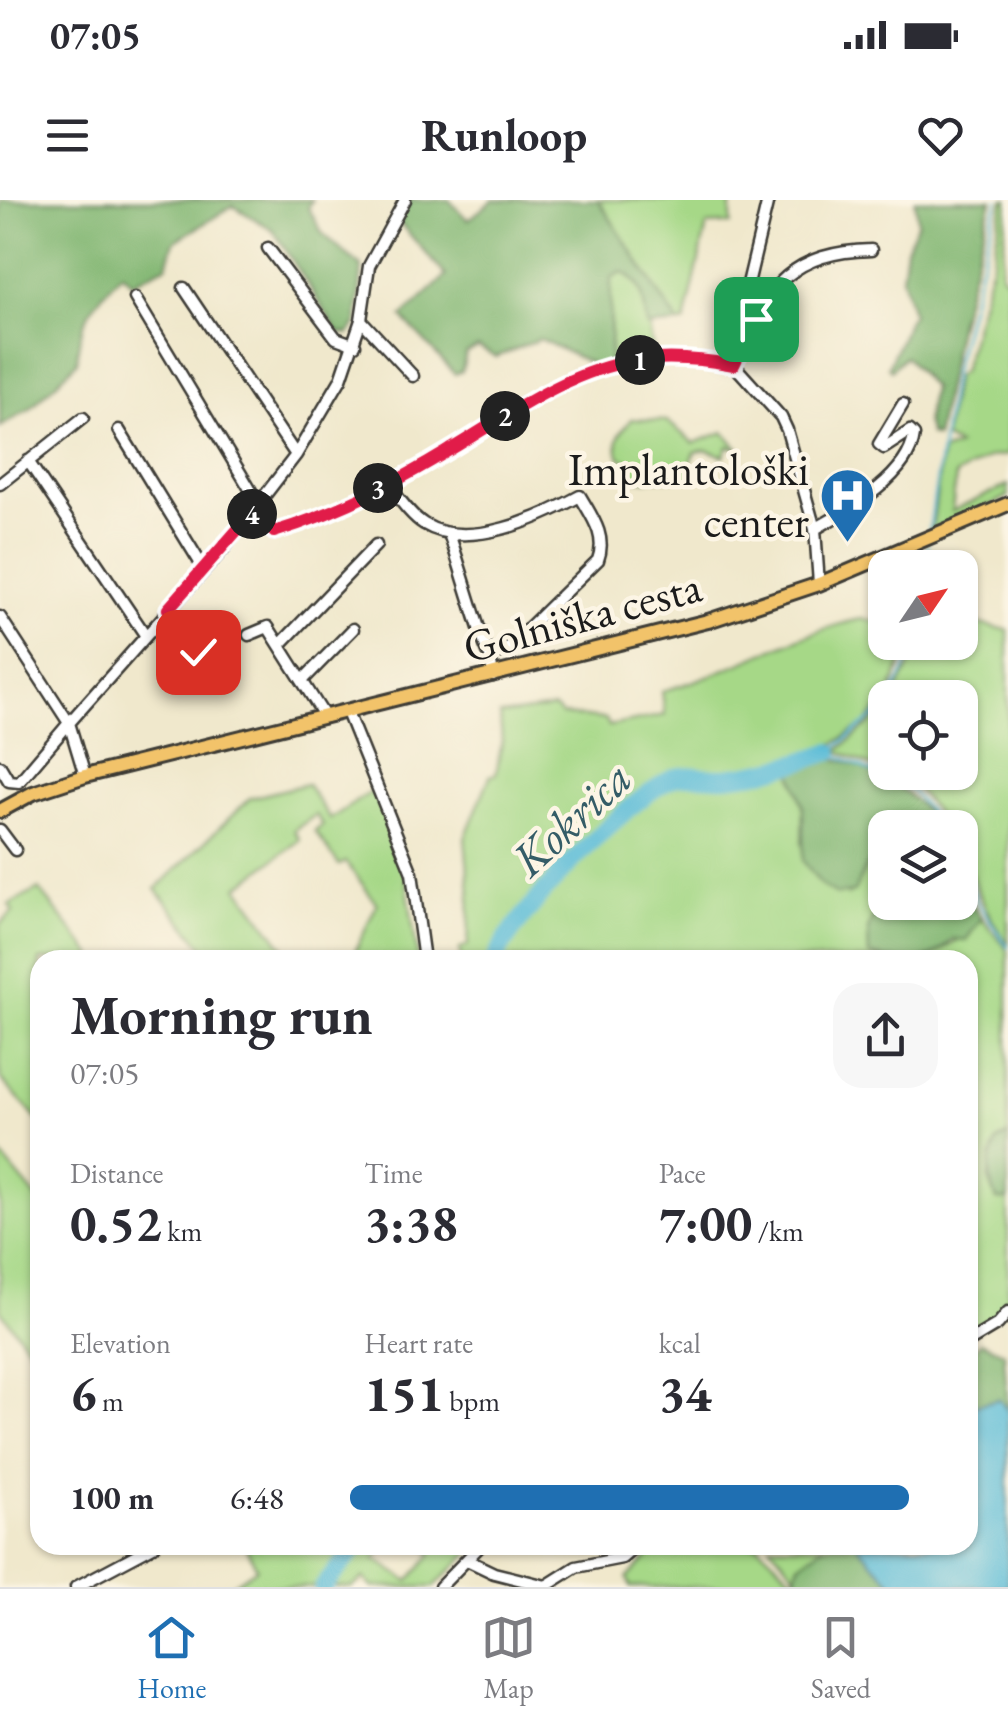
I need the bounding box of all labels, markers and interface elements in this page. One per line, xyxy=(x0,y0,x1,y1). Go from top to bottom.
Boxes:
text: 07:05 xyxy=(50,11,141,60)
text: Runloop xyxy=(421,106,587,164)
icon: menu xyxy=(40,108,95,163)
icon: heart xyxy=(913,108,968,163)
pin xyxy=(714,277,799,362)
icon: arrive xyxy=(729,292,784,347)
pin: 1 xyxy=(615,335,665,385)
text: 1 xyxy=(633,342,647,378)
pin: 2 xyxy=(480,391,530,441)
text: 2 xyxy=(498,398,512,434)
place label: Implantološki center xyxy=(568,440,809,550)
pin: 3 xyxy=(353,463,403,513)
hospital icon: Implantološki center xyxy=(818,465,878,544)
text: 3 xyxy=(371,470,385,506)
pin: 4 xyxy=(227,489,277,539)
text: 4 xyxy=(245,496,259,532)
north arrow xyxy=(868,550,978,660)
map controls xyxy=(868,550,978,920)
street label: Golniška cesta xyxy=(457,556,707,676)
pin xyxy=(156,610,241,695)
icon: check xyxy=(171,625,226,680)
button: locate xyxy=(868,680,978,790)
water label: Kokrica xyxy=(497,747,644,890)
button: layers xyxy=(868,810,978,920)
text: Morning run xyxy=(70,979,373,1050)
button: share xyxy=(833,983,938,1088)
text: 07:05 xyxy=(70,1052,139,1094)
text: Distance xyxy=(70,1155,164,1191)
text: Time xyxy=(364,1155,423,1191)
text: Pace xyxy=(659,1155,706,1191)
text: 0.52 xyxy=(70,1191,162,1256)
text: 3:38 xyxy=(364,1191,458,1256)
text: 7:00 xyxy=(659,1191,752,1256)
text: km xyxy=(162,1213,202,1249)
text: /km xyxy=(752,1213,804,1249)
text: Elevation xyxy=(70,1325,171,1361)
text: Heart rate xyxy=(364,1325,473,1361)
text: kcal xyxy=(659,1325,701,1361)
text: 6 xyxy=(70,1361,96,1426)
text: 151 xyxy=(364,1361,444,1426)
text: 34 xyxy=(659,1361,712,1426)
text: m xyxy=(96,1383,124,1419)
text: bpm xyxy=(444,1383,500,1419)
text: 100 m xyxy=(70,1477,154,1519)
text: 6:48 xyxy=(230,1477,284,1519)
tab: Home xyxy=(137,1610,207,1706)
tab: Map xyxy=(481,1610,536,1706)
tab: Saved xyxy=(811,1610,871,1706)

